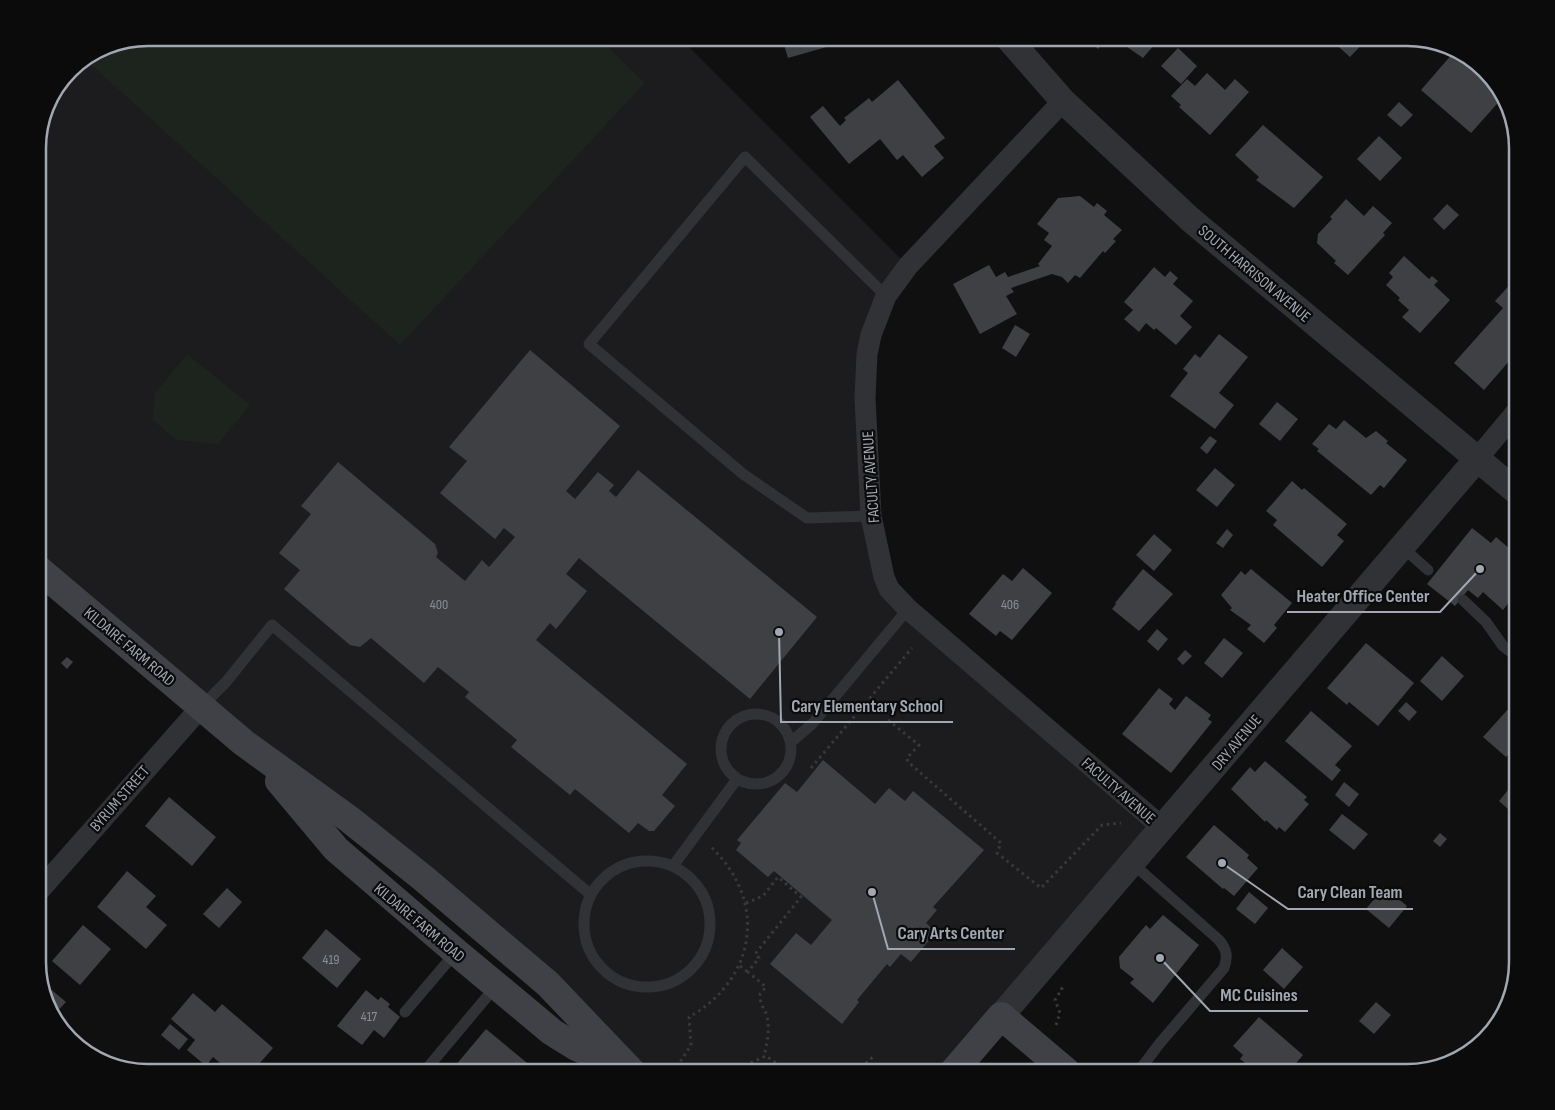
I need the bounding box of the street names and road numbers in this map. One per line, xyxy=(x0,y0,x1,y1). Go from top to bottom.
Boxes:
street label: SOUTH HARRISON AVENUE xyxy=(1194,222,1314,327)
street label: FACULTY AVENUE xyxy=(859,430,884,523)
street label: KILDAIRE FARM ROAD xyxy=(80,604,178,691)
street label: DRY AVENUE xyxy=(1208,711,1266,775)
street label: FACULTY AVENUE xyxy=(1077,754,1159,828)
street label: BYRUM STREET xyxy=(86,762,154,836)
street label: KILDAIRE FARM ROAD xyxy=(370,880,468,967)

